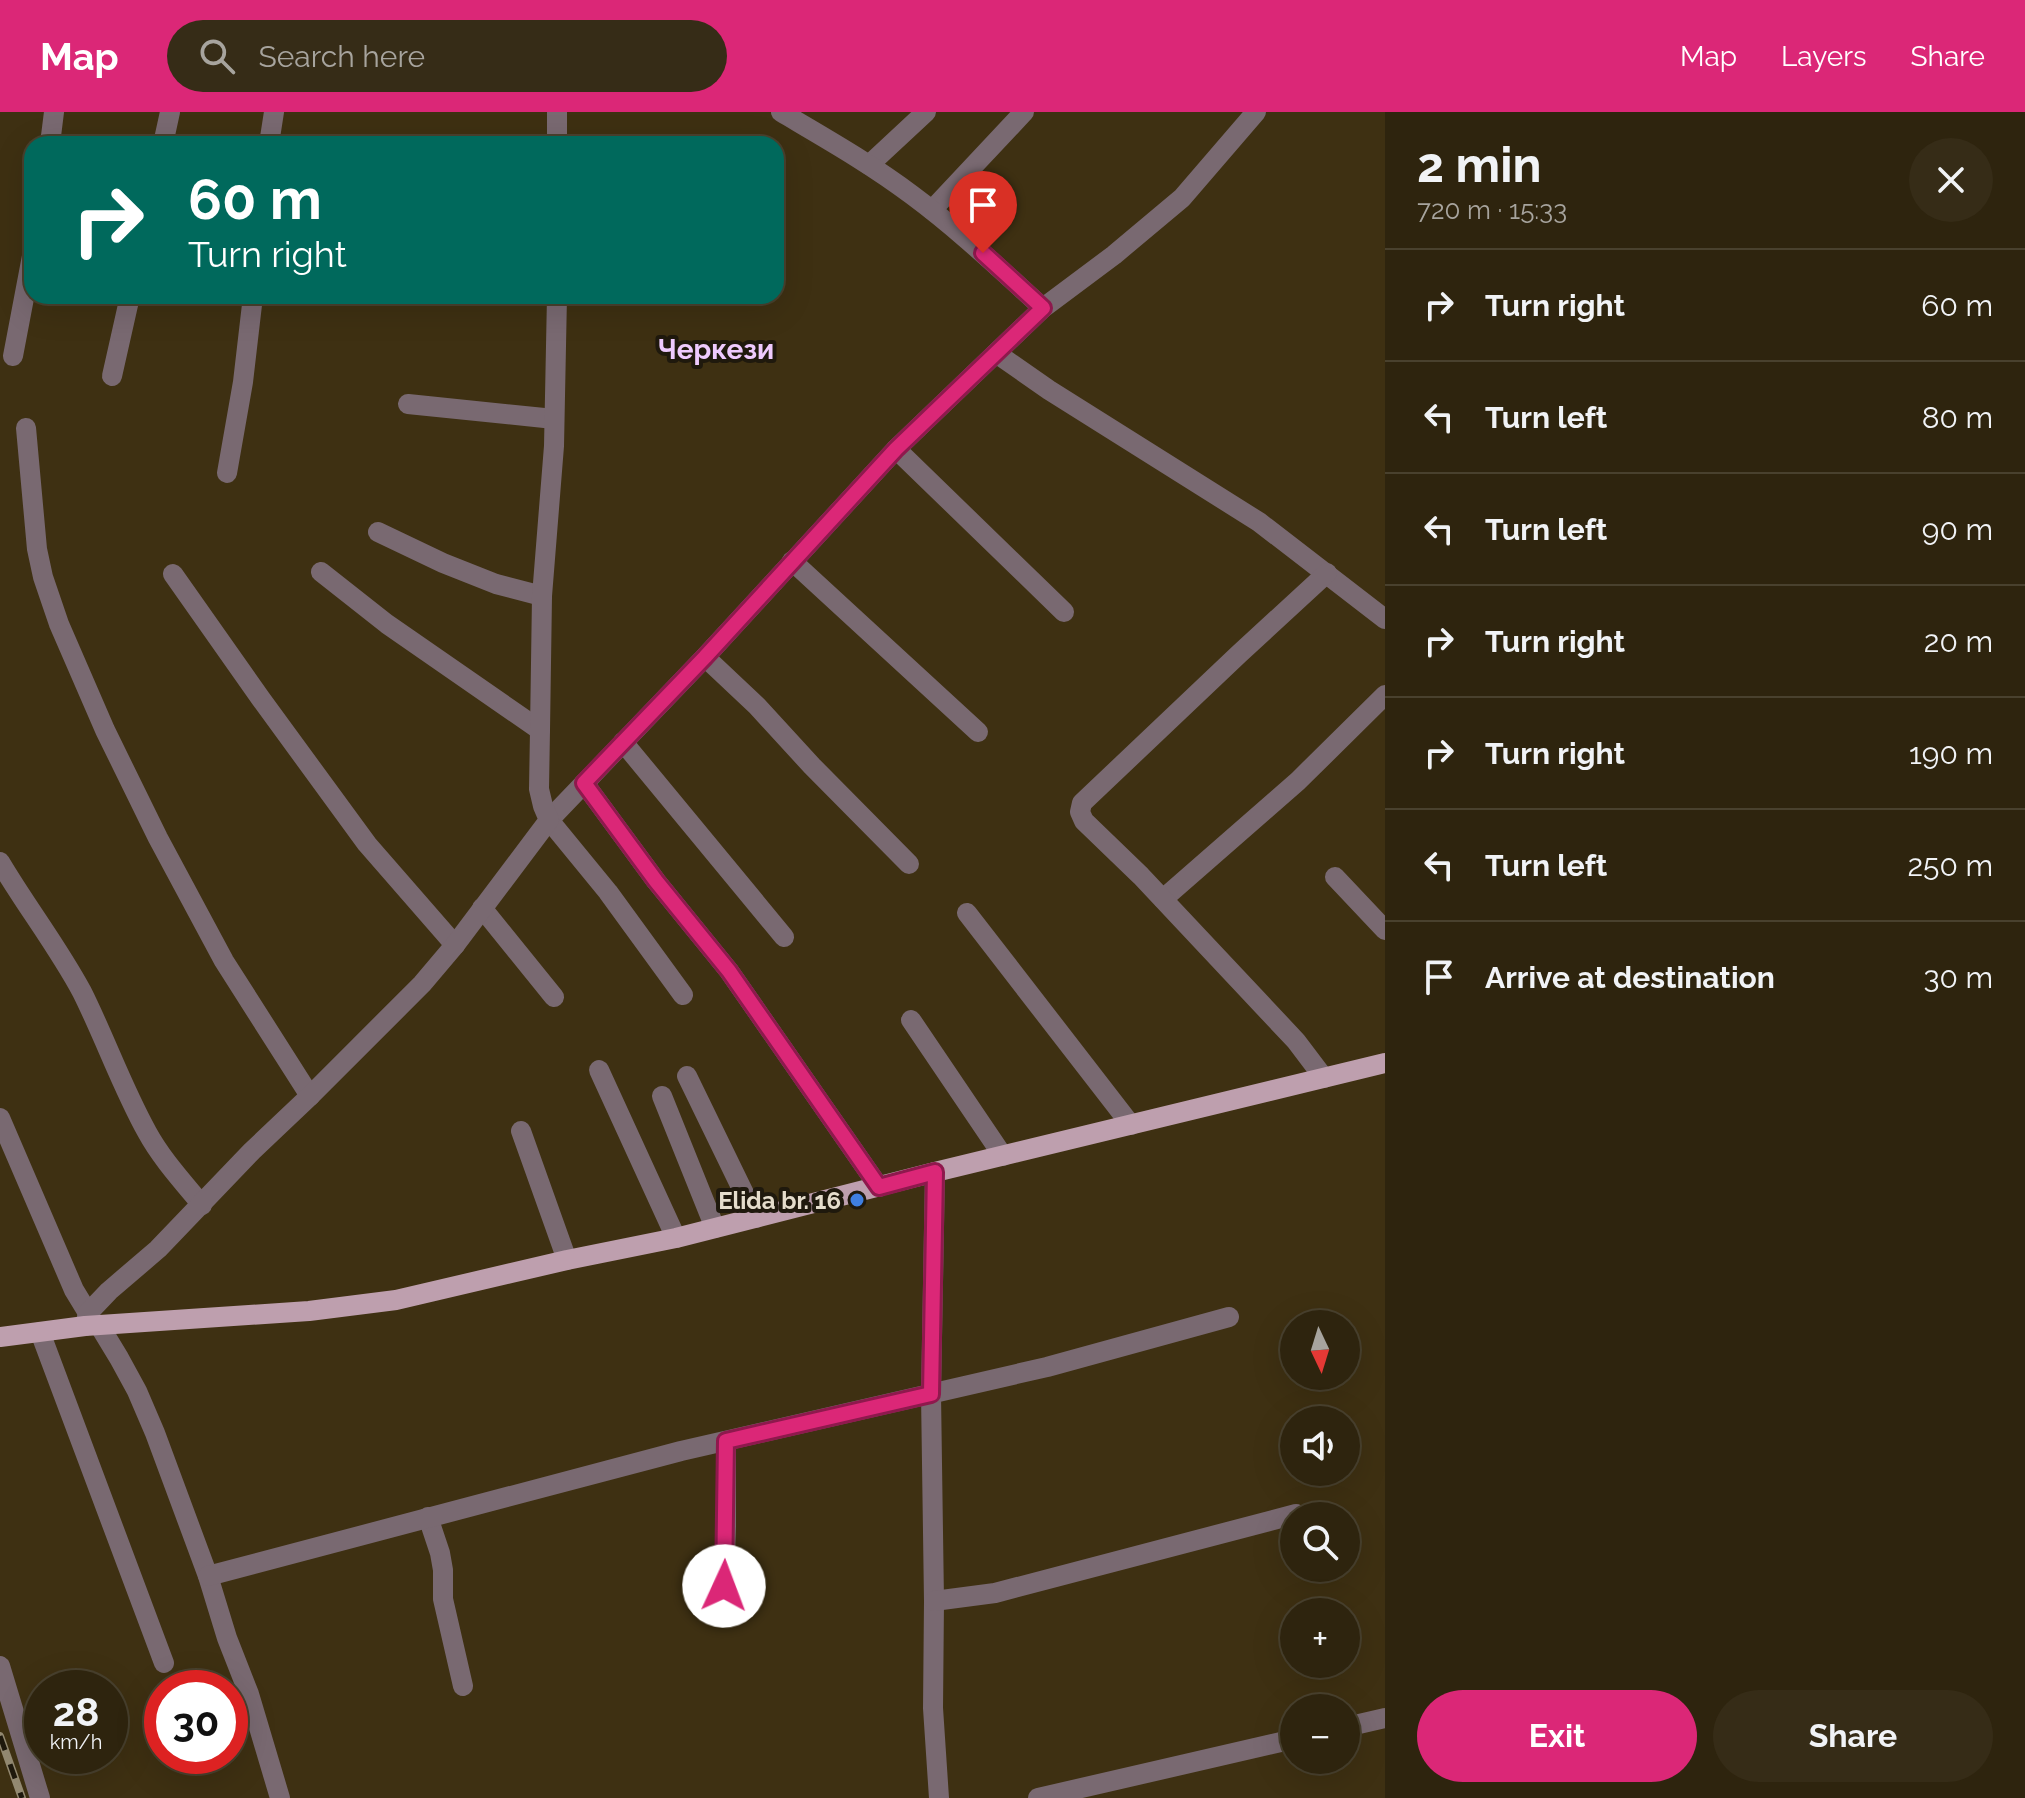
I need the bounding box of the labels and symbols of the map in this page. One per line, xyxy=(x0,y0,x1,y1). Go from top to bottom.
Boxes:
pin xyxy=(949,171,1017,253)
district label: Черкези xyxy=(658,333,774,366)
place label: Elida br. 16 xyxy=(718,1186,841,1215)
marker: Elida br. 16 xyxy=(848,1191,866,1209)
north arrow xyxy=(1280,1310,1360,1390)
position arrow xyxy=(682,1544,766,1628)
speed limit sign: 30 xyxy=(144,1670,248,1774)

